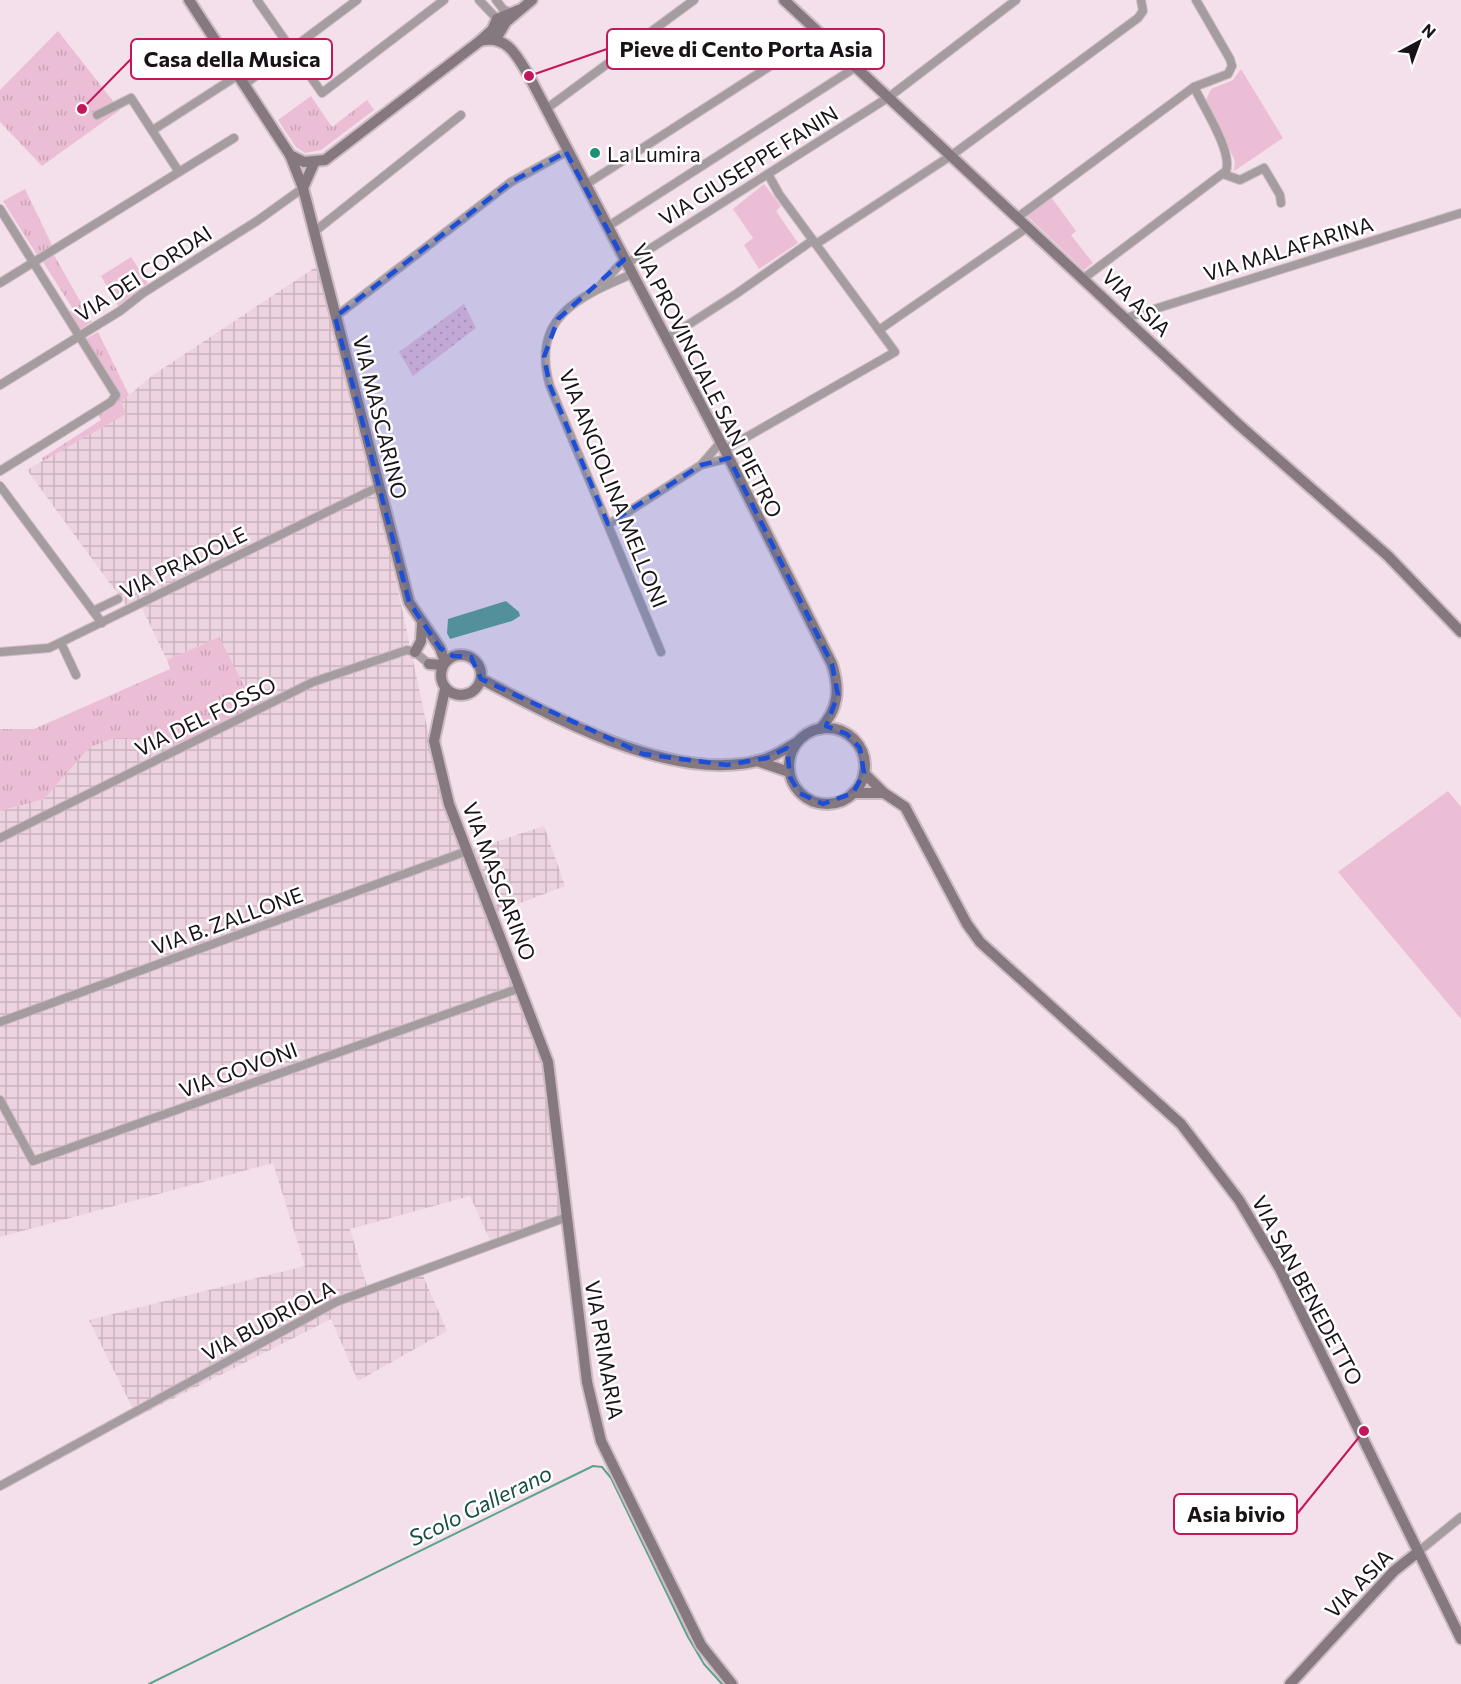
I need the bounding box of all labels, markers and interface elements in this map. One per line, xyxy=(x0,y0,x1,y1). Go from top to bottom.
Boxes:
north arrow xyxy=(1389,12,1449,72)
text: N xyxy=(1418,19,1440,41)
callout: Pieve di Cento Porta Asia xyxy=(607,29,884,69)
text: Pieve di Cento Porta Asia xyxy=(619,35,873,62)
callout: Casa della Musica xyxy=(131,39,332,79)
text: Casa della Musica xyxy=(143,45,321,72)
street label: VIA GIUSEPPE FANIN xyxy=(654,100,842,230)
place label: La Lumira xyxy=(607,141,701,166)
marker: La Lumira xyxy=(588,146,602,160)
street label: VIA MALAFARINA xyxy=(1200,210,1376,286)
street label: VIA DEI CORDAI xyxy=(70,220,216,326)
street label: VIA PROVINCIALE SAN PIETRO xyxy=(628,239,788,521)
street label: VIA ASIA xyxy=(1097,263,1177,341)
street label: VIA MASCARINO xyxy=(349,333,413,501)
street label: VIA ANGIOLINA MELLONI xyxy=(555,365,673,611)
street label: VIA PRADOLE xyxy=(116,521,250,603)
street label: VIA DEL FOSSO xyxy=(130,671,280,761)
street label: VIA MASCARINO xyxy=(458,798,542,964)
street label: VIA B. ZALLONE xyxy=(148,881,306,959)
street label: VIA GOVONI xyxy=(176,1036,300,1102)
street label: VIA SAN BENEDETTO xyxy=(1247,1191,1369,1389)
street label: VIA BUDRIOLA xyxy=(197,1275,339,1365)
street label: VIA PRIMARIA xyxy=(580,1278,630,1422)
water label: Scolo Gallerano xyxy=(404,1459,556,1551)
callout: Asia bivio xyxy=(1174,1494,1297,1534)
text: Asia bivio xyxy=(1187,1500,1285,1527)
street label: VIA ASIA xyxy=(1319,1543,1397,1623)

